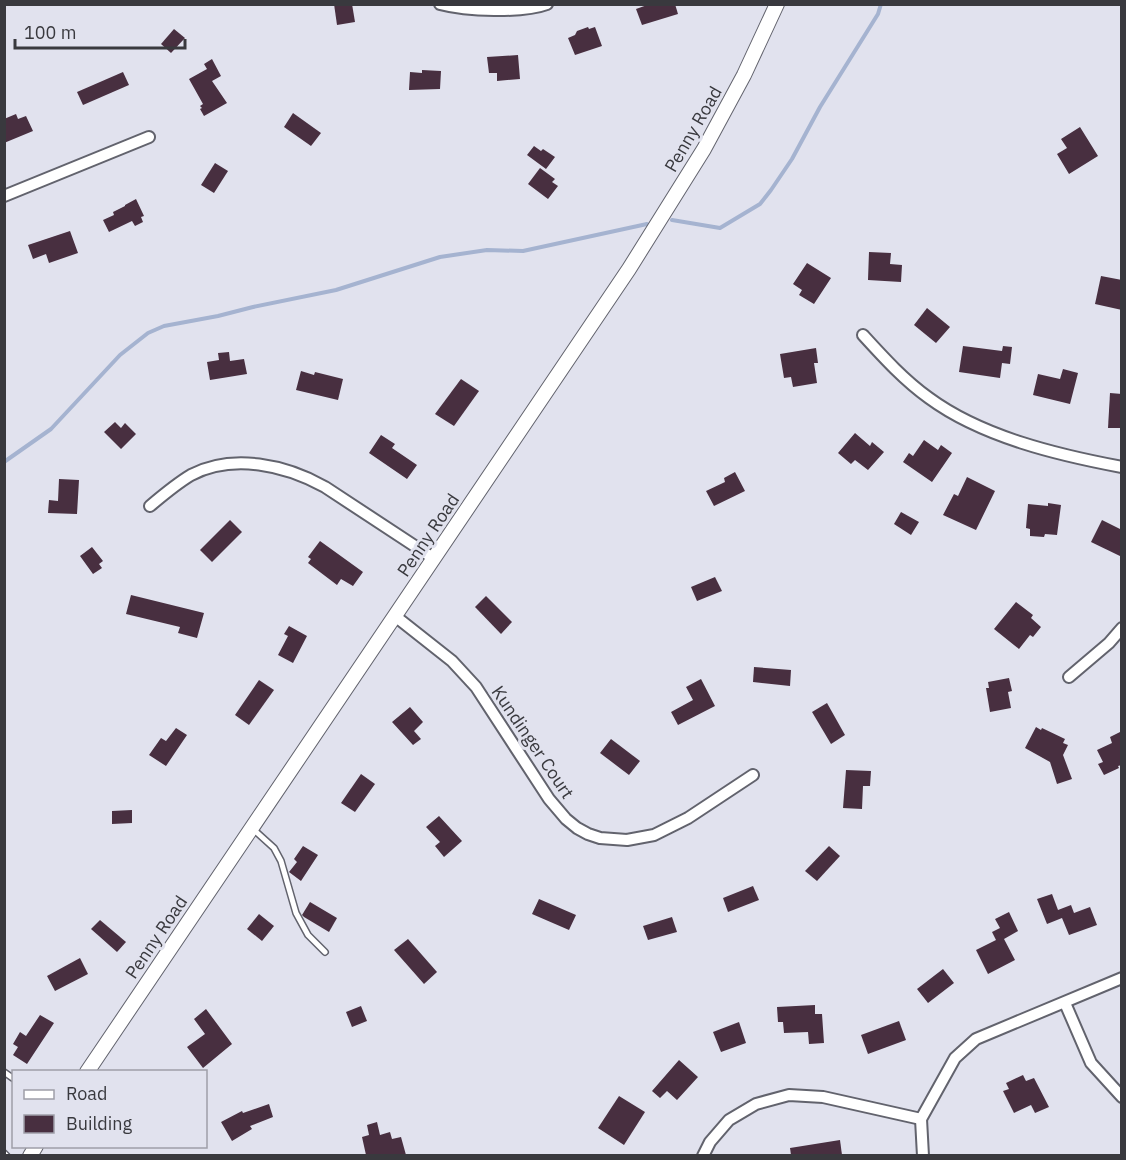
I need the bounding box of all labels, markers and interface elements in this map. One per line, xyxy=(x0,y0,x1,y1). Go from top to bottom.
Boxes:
scale bar xyxy=(15,12,184,50)
text: 100 m xyxy=(24,21,76,44)
street label: Penny Road xyxy=(659,82,727,176)
street label: Penny Road xyxy=(392,489,464,581)
street label: Kundinger Court xyxy=(487,681,579,803)
street label: Penny Road xyxy=(120,891,192,983)
legend xyxy=(12,1070,207,1148)
text: Road xyxy=(66,1082,107,1105)
text: Building xyxy=(66,1112,133,1135)

